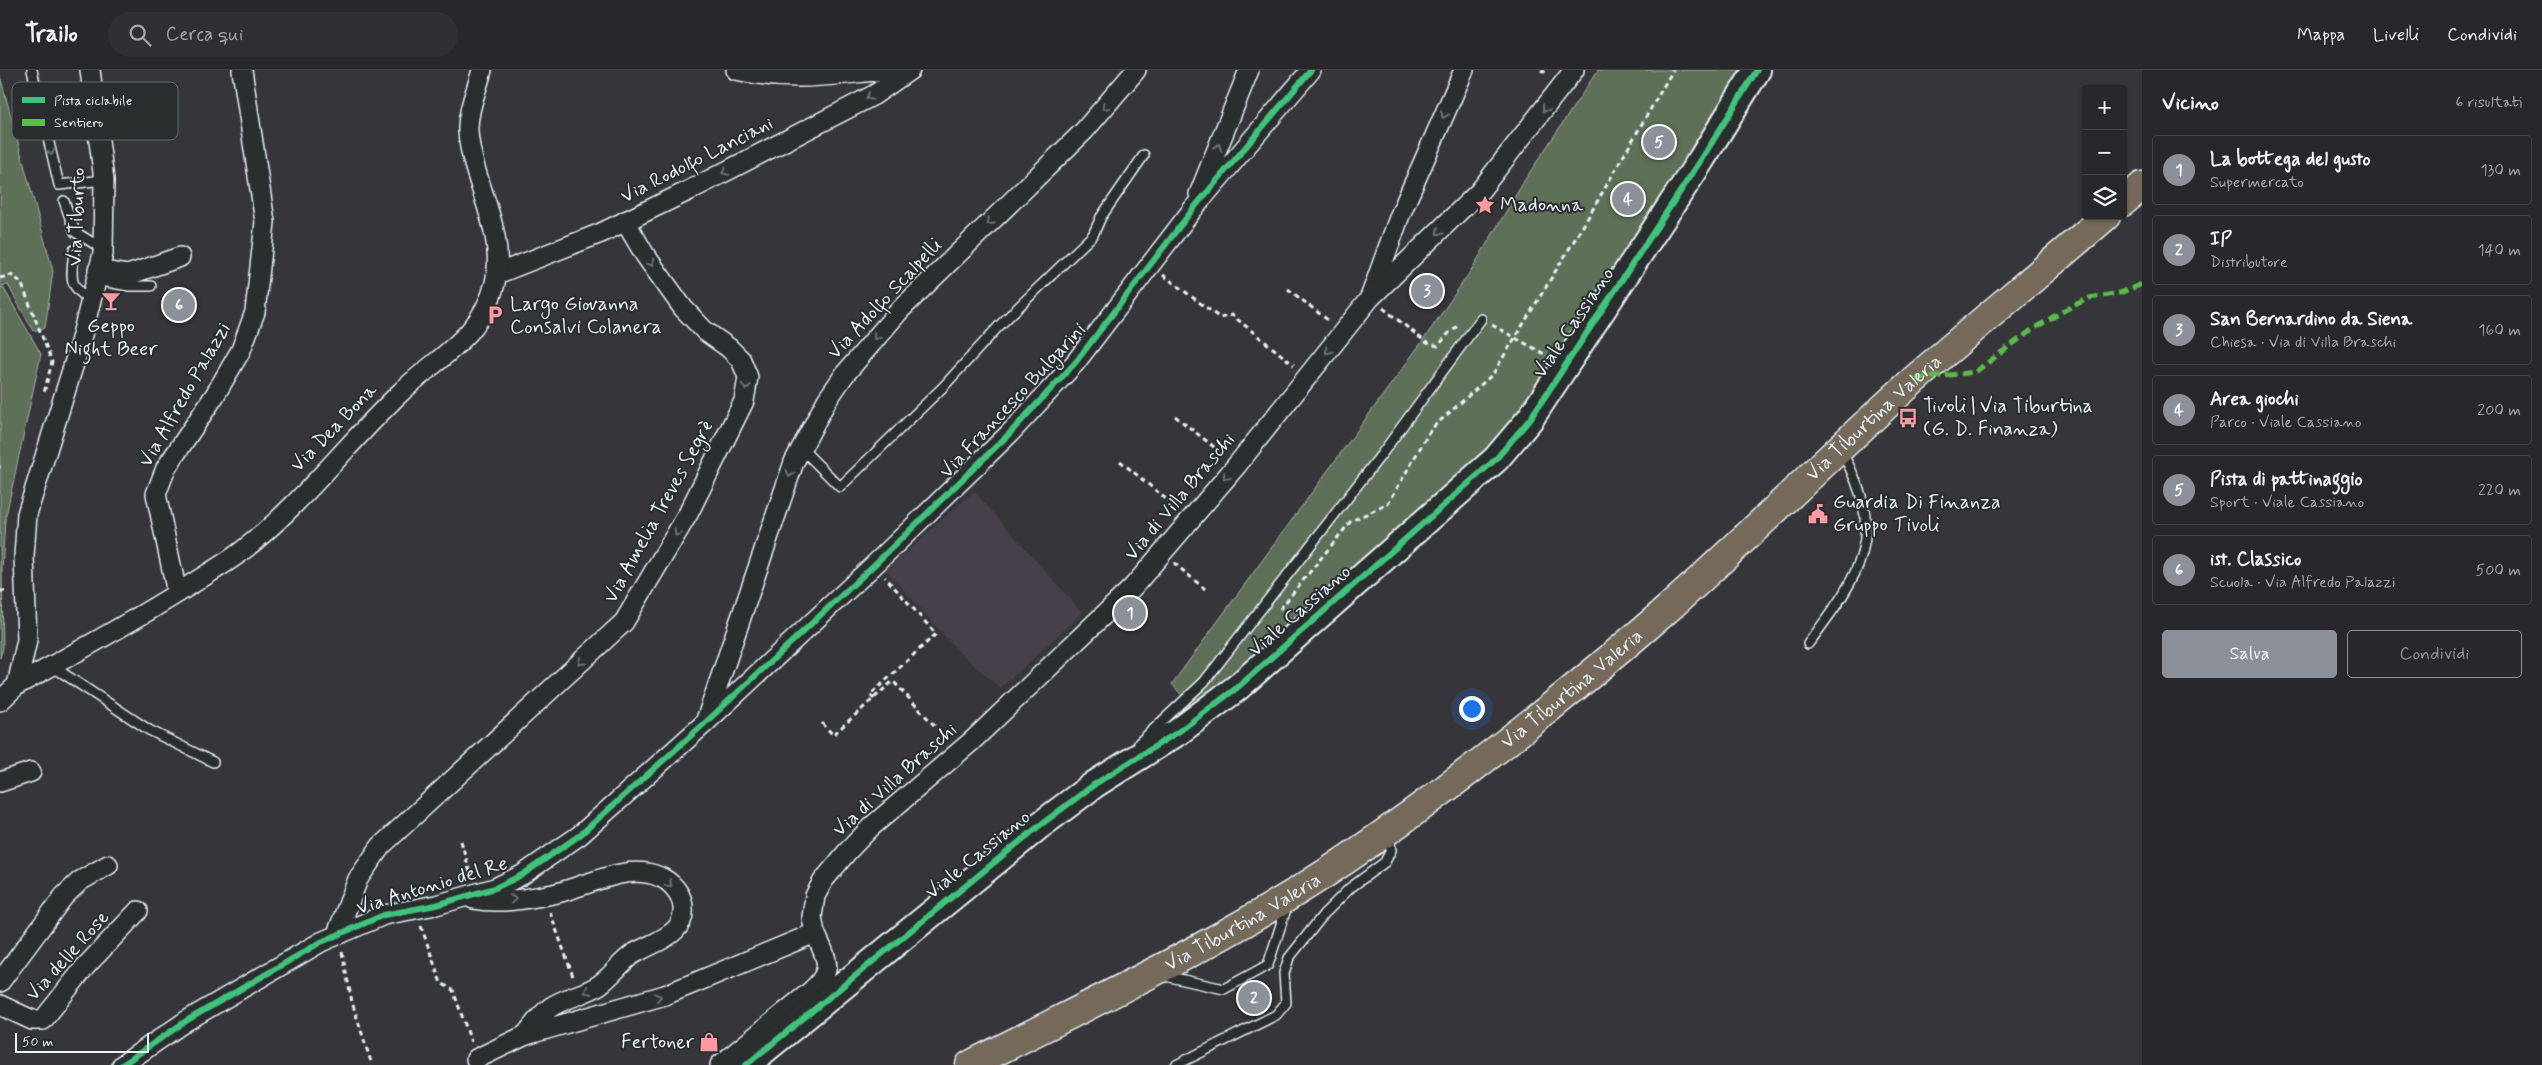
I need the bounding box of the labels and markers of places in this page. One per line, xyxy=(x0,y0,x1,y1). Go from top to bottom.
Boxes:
pin: 5 xyxy=(1643,123,1675,161)
pin: 4 xyxy=(1612,180,1644,218)
place label: Madonna xyxy=(1500,192,1584,219)
place icon: Madonna xyxy=(1474,194,1496,216)
pin: 3 xyxy=(1411,272,1443,310)
pin: 6 xyxy=(163,286,195,324)
bar icon: Geppo Night Beer xyxy=(100,290,122,312)
place label: Largo Giovanna Consalvi Colanera xyxy=(510,291,662,341)
parking icon: Largo Giovanna Consalvi Colanera xyxy=(484,304,506,326)
place label: Geppo Night Beer xyxy=(64,313,158,365)
place label: Tivoli | Via Tiburtina (G. D. Finanza) xyxy=(1923,393,2093,443)
bus stop icon: Tivoli | Via Tiburtina (G. D. Finanza) xyxy=(1897,407,1919,429)
place label: Guardia Di Finanza Gruppo Tivoli xyxy=(1833,489,2001,539)
public building icon: Guardia Di Finanza Gruppo Tivoli xyxy=(1807,503,1829,525)
pin: 1 xyxy=(1114,594,1146,632)
pin: 2 xyxy=(1238,979,1270,1017)
place label: Fertoner xyxy=(621,1029,695,1056)
shop icon: Fertoner xyxy=(698,1031,720,1053)

